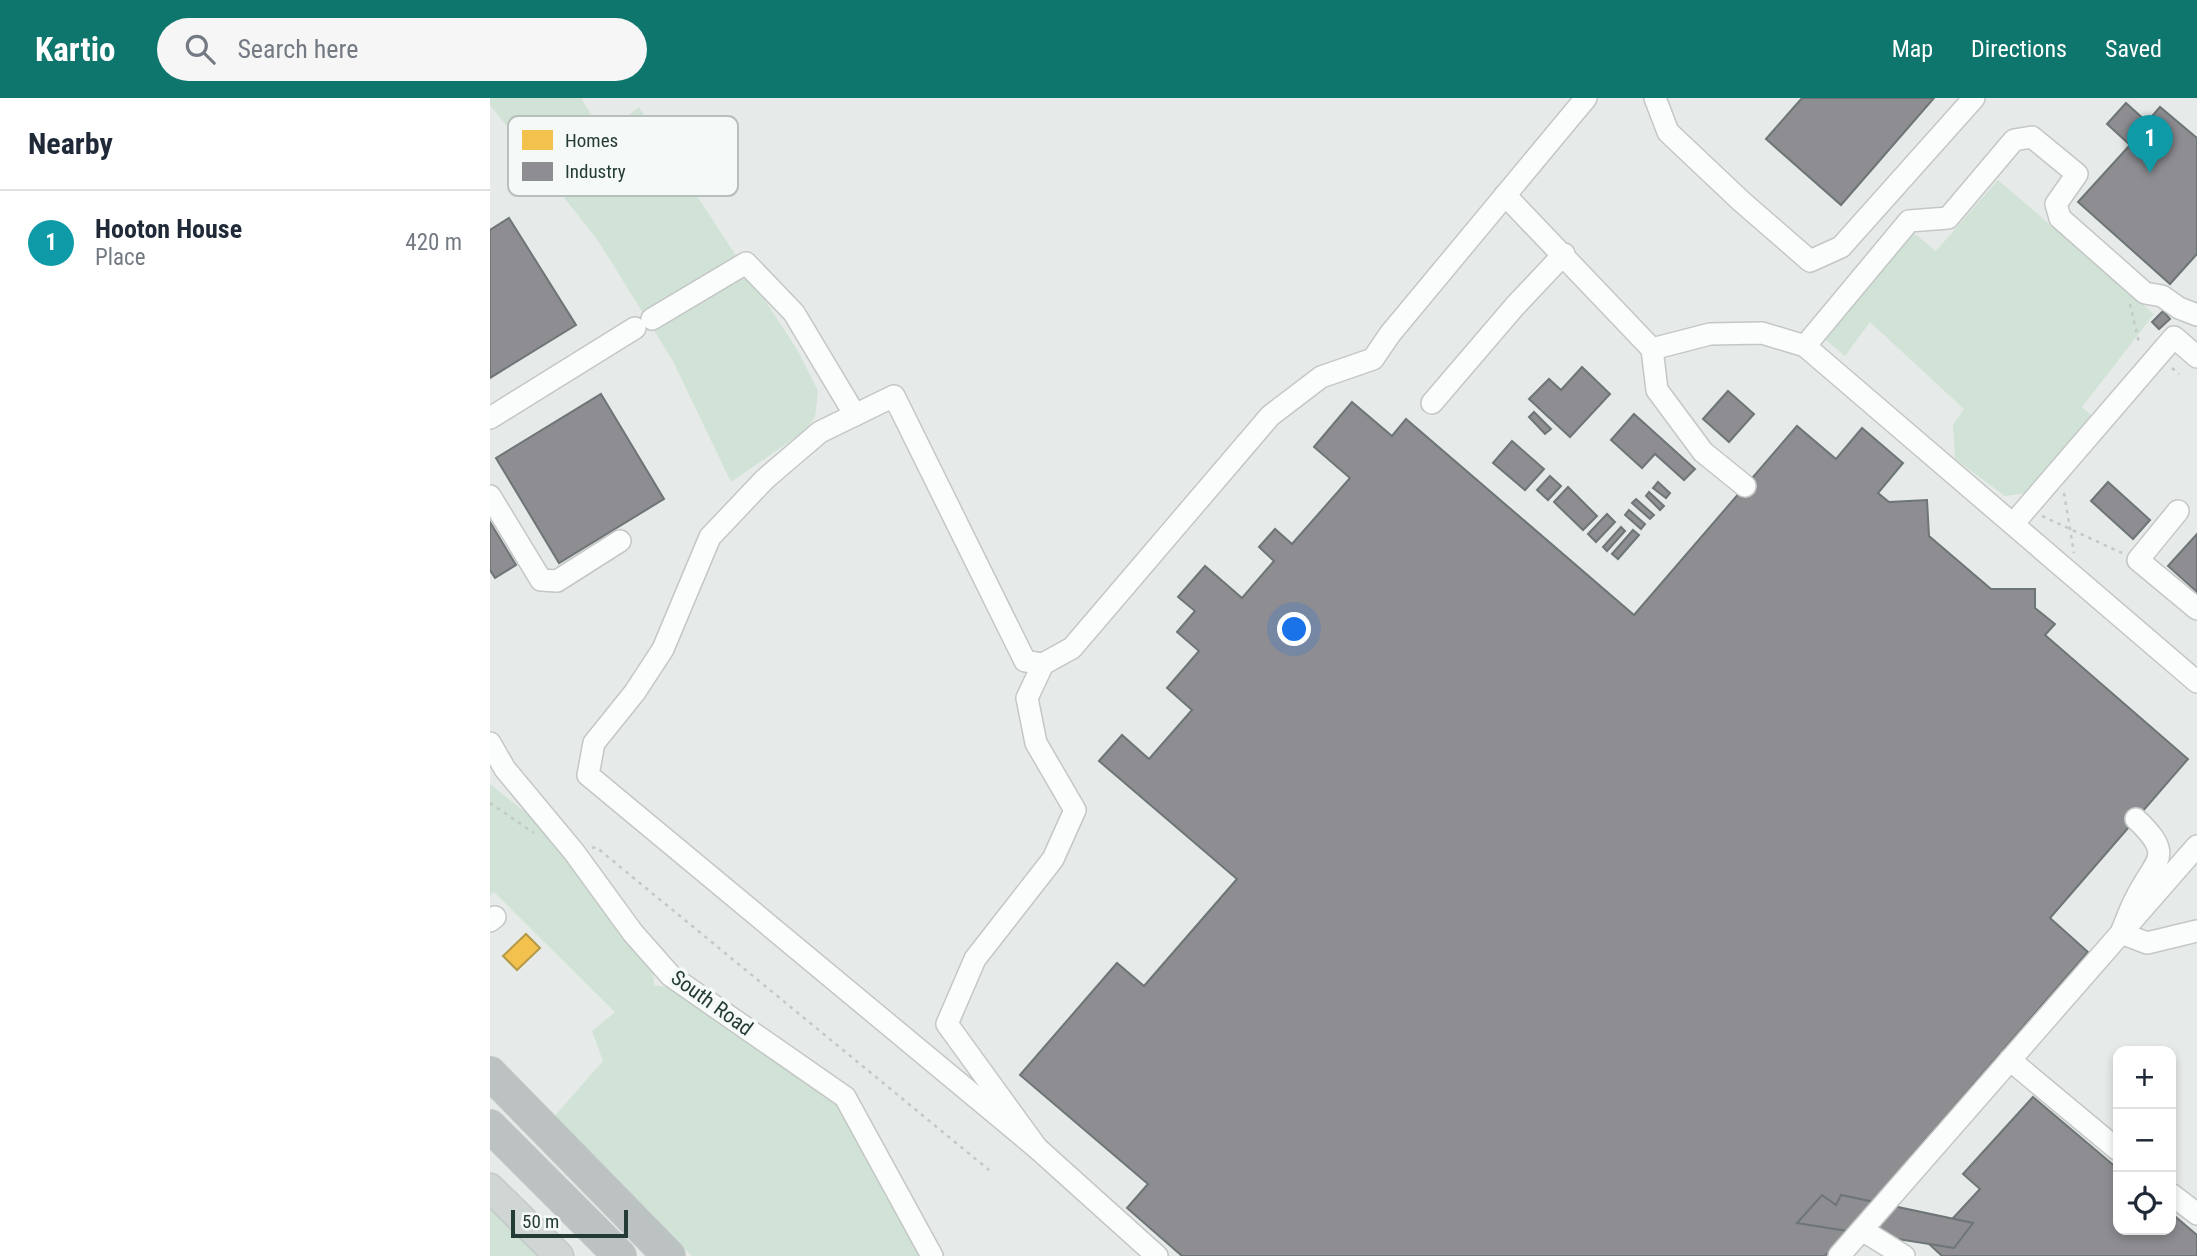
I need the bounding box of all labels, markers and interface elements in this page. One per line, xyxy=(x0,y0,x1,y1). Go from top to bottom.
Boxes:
search box xyxy=(157,18,647,81)
text: Kartio xyxy=(35,30,115,69)
icon: search xyxy=(181,30,219,68)
text: Search here xyxy=(237,34,358,64)
text: Map xyxy=(1892,35,1933,63)
text: Directions xyxy=(1971,35,2067,63)
text: Saved xyxy=(2105,35,2162,63)
pin: 1 xyxy=(2127,115,2173,173)
legend xyxy=(508,116,738,196)
text: Nearby xyxy=(28,126,113,161)
text: Homes xyxy=(565,129,618,152)
text: Industry xyxy=(565,160,626,183)
text: Hooton House xyxy=(95,214,242,244)
text: 1 xyxy=(45,229,57,256)
text: 420 m xyxy=(405,229,462,256)
text: Place xyxy=(95,244,145,271)
your location xyxy=(1277,612,1311,646)
street label: South Road xyxy=(667,965,757,1041)
map controls xyxy=(2113,1046,2176,1235)
button: + xyxy=(2113,1046,2176,1109)
button: − xyxy=(2113,1109,2176,1172)
button: locate xyxy=(2113,1172,2176,1235)
scale bar xyxy=(511,1207,628,1239)
text: 50 m xyxy=(522,1210,559,1233)

